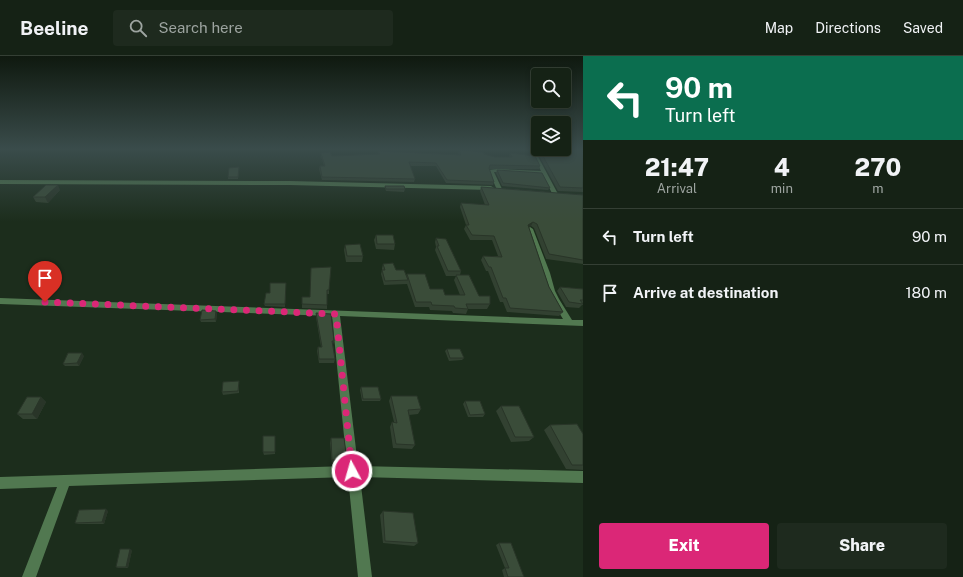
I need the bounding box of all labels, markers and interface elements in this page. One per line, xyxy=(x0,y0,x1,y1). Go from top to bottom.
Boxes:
search box xyxy=(113,10,393,46)
text: Beeline xyxy=(20,17,89,39)
icon: search xyxy=(127,17,149,39)
text: Search here xyxy=(159,19,243,36)
text: Map xyxy=(765,20,793,36)
text: Directions xyxy=(815,20,881,36)
text: Saved xyxy=(903,20,943,36)
map controls xyxy=(531,68,571,156)
button: search xyxy=(531,68,571,108)
text: 90 m xyxy=(665,71,733,104)
icon: left xyxy=(599,72,651,124)
text: Turn left xyxy=(665,105,735,126)
button: layers xyxy=(531,116,571,156)
text: 21:47 xyxy=(645,153,709,181)
text: 4 xyxy=(774,153,790,181)
text: 270 xyxy=(855,153,901,181)
text: Arrival xyxy=(657,181,697,196)
text: min xyxy=(771,181,793,196)
text: m xyxy=(872,181,884,196)
icon: left xyxy=(599,226,621,248)
text: Turn left xyxy=(633,228,694,245)
text: 90 m xyxy=(912,228,947,245)
pin xyxy=(28,261,62,302)
icon: arrive xyxy=(34,267,56,289)
icon: arrive xyxy=(599,282,621,304)
text: Arrive at destination xyxy=(633,284,778,301)
text: 180 m xyxy=(905,284,947,301)
position arrow xyxy=(331,450,373,492)
button: Exit xyxy=(599,523,769,569)
button: Share xyxy=(777,523,947,569)

